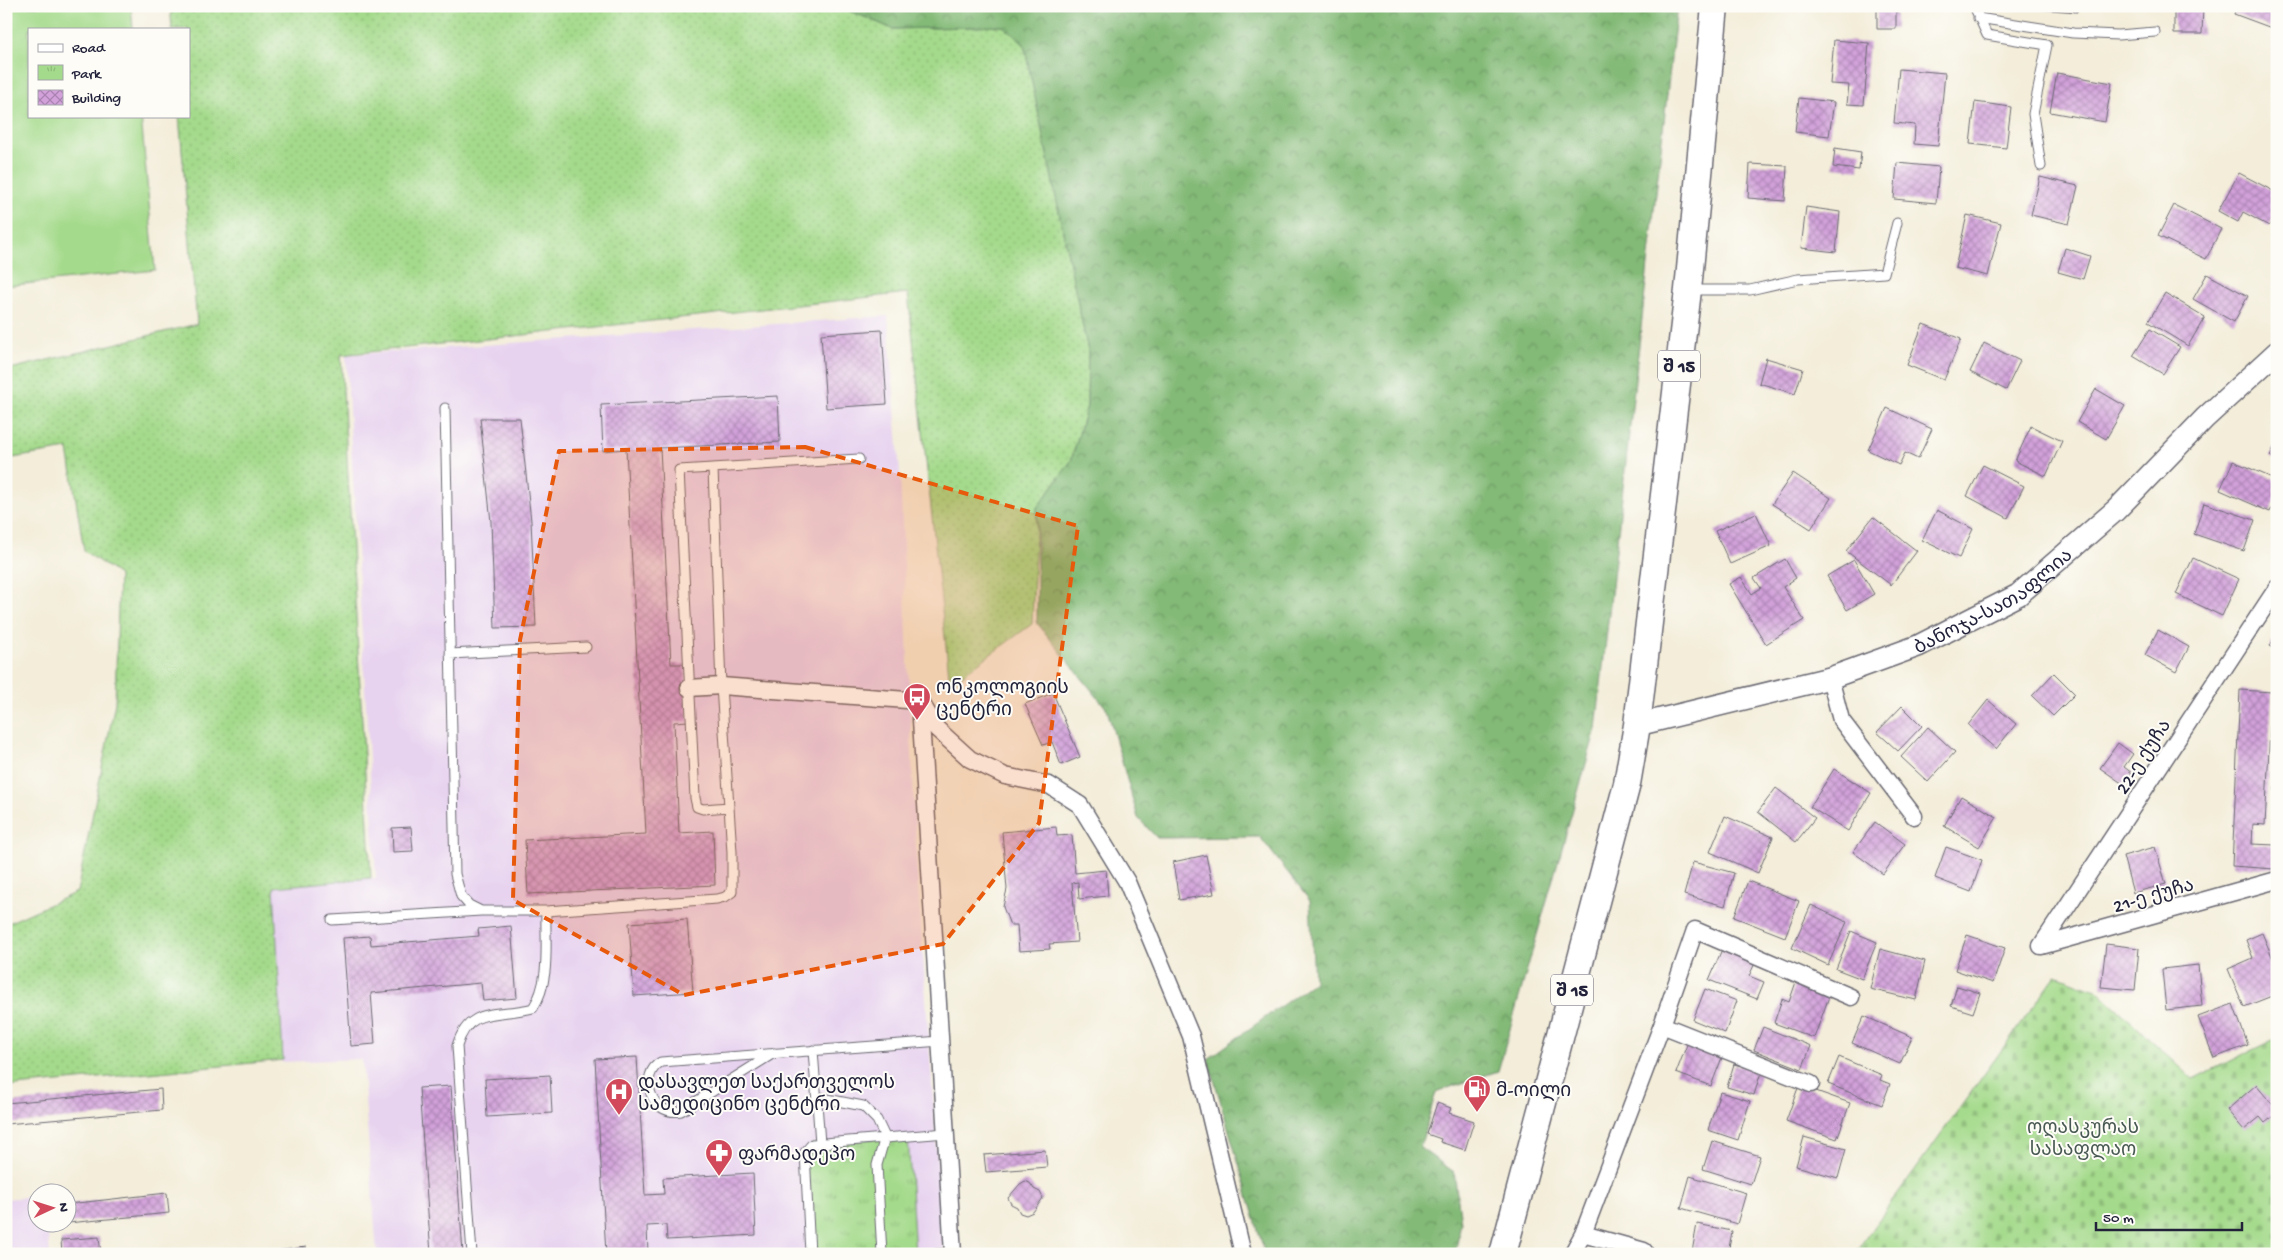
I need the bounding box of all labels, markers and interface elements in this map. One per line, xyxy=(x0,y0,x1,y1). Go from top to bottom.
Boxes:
legend xyxy=(28,28,190,118)
text: Road xyxy=(72,40,106,58)
text: Park xyxy=(71,66,102,84)
text: Building xyxy=(71,90,121,108)
road number: შ 15 xyxy=(1658,351,1700,382)
street label: ბანოჯა-სათაფლია xyxy=(1911,545,2079,661)
place label: ონკოლოგიის ცენტრი xyxy=(936,678,1069,723)
bus stop icon: ონკოლოგიის ცენტრი xyxy=(902,682,932,721)
street label: 22-ე ქუჩა xyxy=(2112,716,2178,800)
street label: 21-ე ქუჩა xyxy=(2111,875,2197,920)
road number: შ 15 xyxy=(1551,974,1593,1006)
place label: დასავლეთ საქართველოს სამედიცინო ცენტრი xyxy=(638,1072,895,1118)
fuel station icon: მ-ოილი xyxy=(1462,1074,1492,1113)
hospital icon: დასავლეთ საქართველოს სამედიცინო ცენტრი xyxy=(604,1077,634,1116)
place label: მ-ოილი xyxy=(1496,1081,1571,1104)
park label: ოღასკურას სასაფლაო xyxy=(2027,1117,2139,1163)
pharmacy icon: ფარმადეპო xyxy=(704,1138,734,1177)
place label: ფარმადეპო xyxy=(738,1144,855,1168)
north arrow xyxy=(28,1182,78,1232)
scale bar xyxy=(2096,1200,2242,1232)
text: N xyxy=(54,1202,71,1212)
text: 50 m xyxy=(2103,1210,2134,1228)

